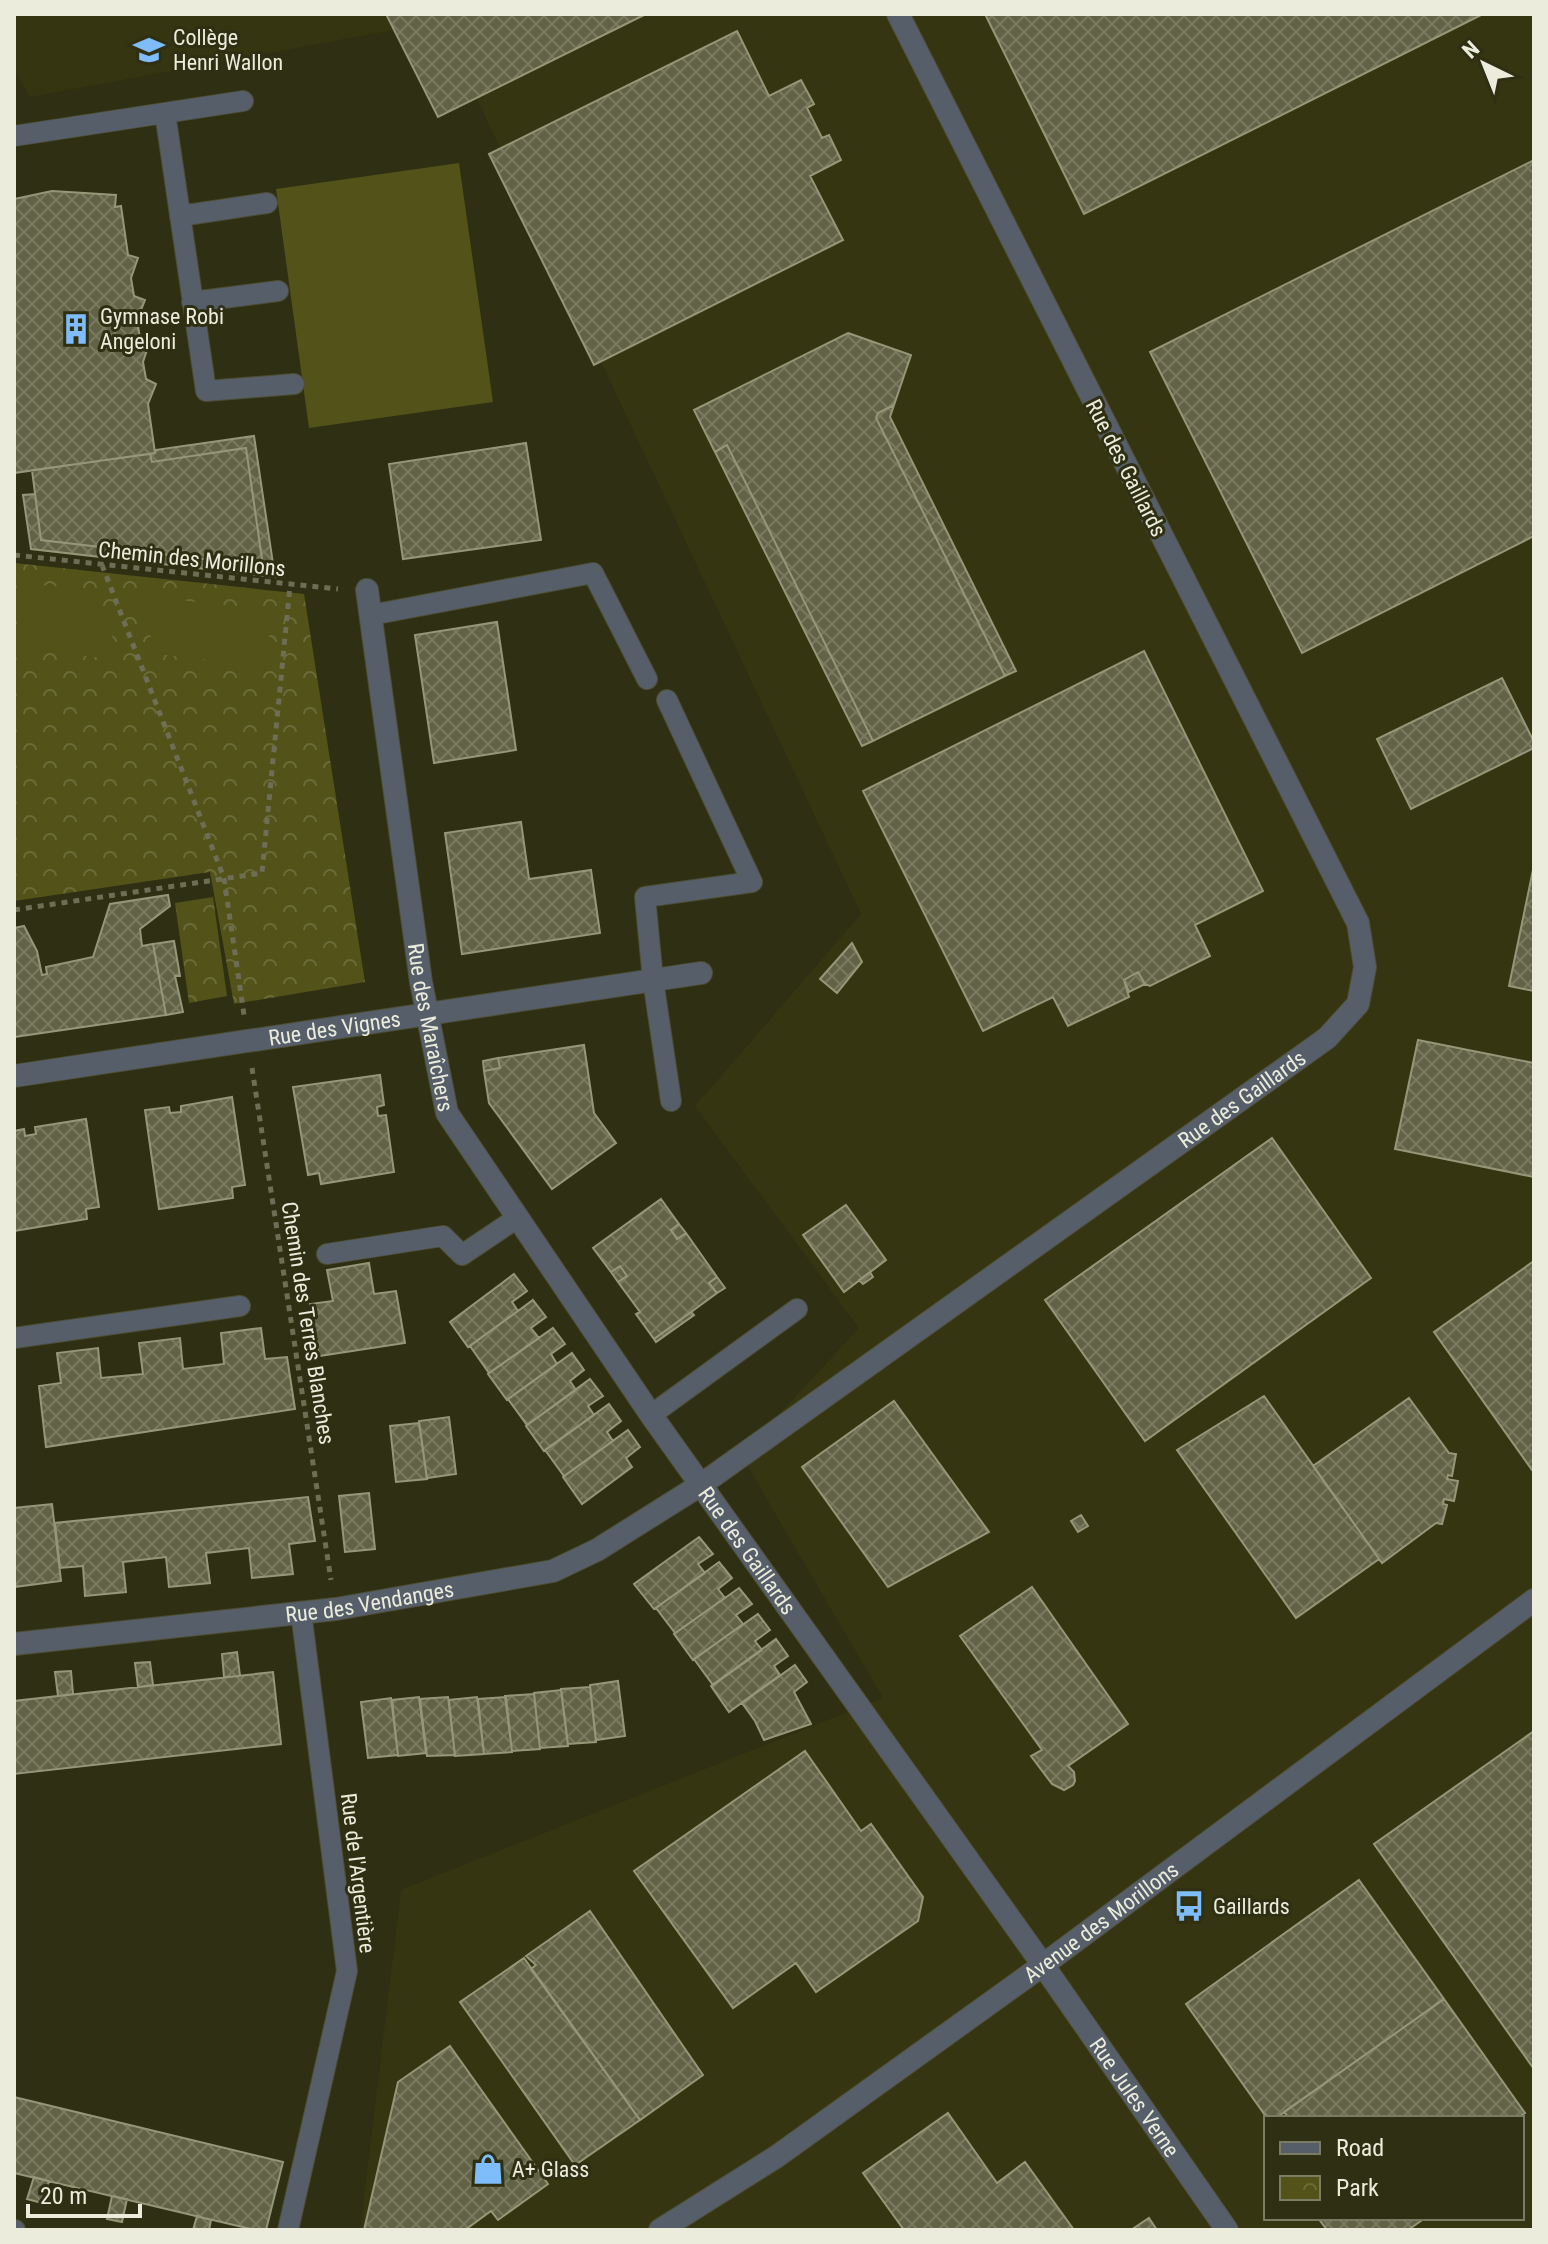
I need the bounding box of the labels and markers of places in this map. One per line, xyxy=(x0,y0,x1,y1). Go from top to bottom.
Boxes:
place label: Collège Henri Wallon xyxy=(173,25,283,75)
school or university icon: Collège Henri Wallon xyxy=(132,33,166,67)
place label: Gymnase Robi Angeloni xyxy=(100,304,224,354)
building icon: Gymnase Robi Angeloni xyxy=(59,312,93,346)
bus stop icon: Gaillards xyxy=(1172,1889,1206,1923)
place label: Gaillards xyxy=(1213,1894,1290,1919)
shop icon: A+ Glass xyxy=(471,2152,505,2186)
place label: A+ Glass xyxy=(512,2157,589,2182)

